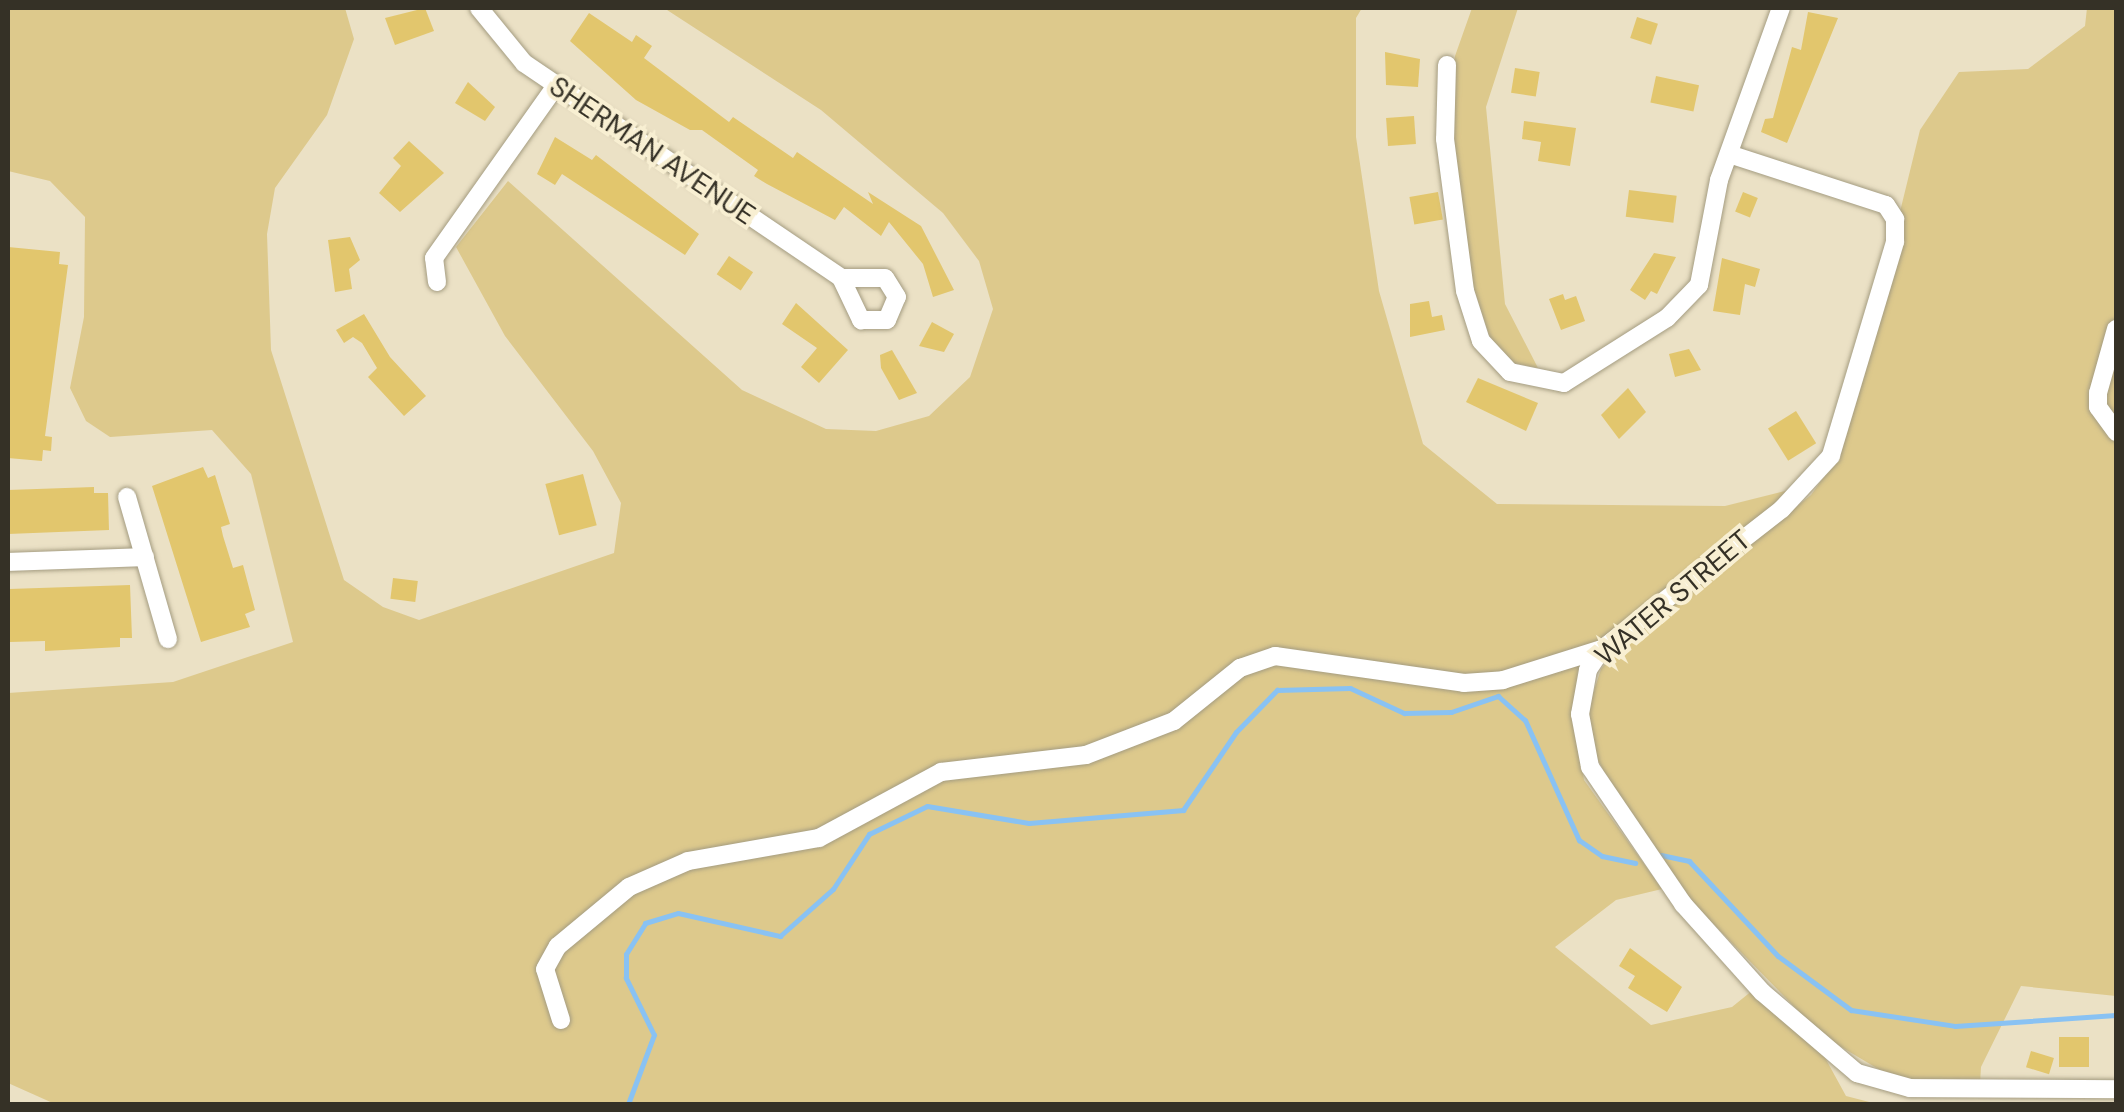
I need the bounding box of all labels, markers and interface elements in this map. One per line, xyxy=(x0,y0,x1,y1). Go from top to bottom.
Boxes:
street label: SHERMAN AVENUE xyxy=(543,70,761,232)
street label: WATER STREET xyxy=(1588,523,1758,673)

